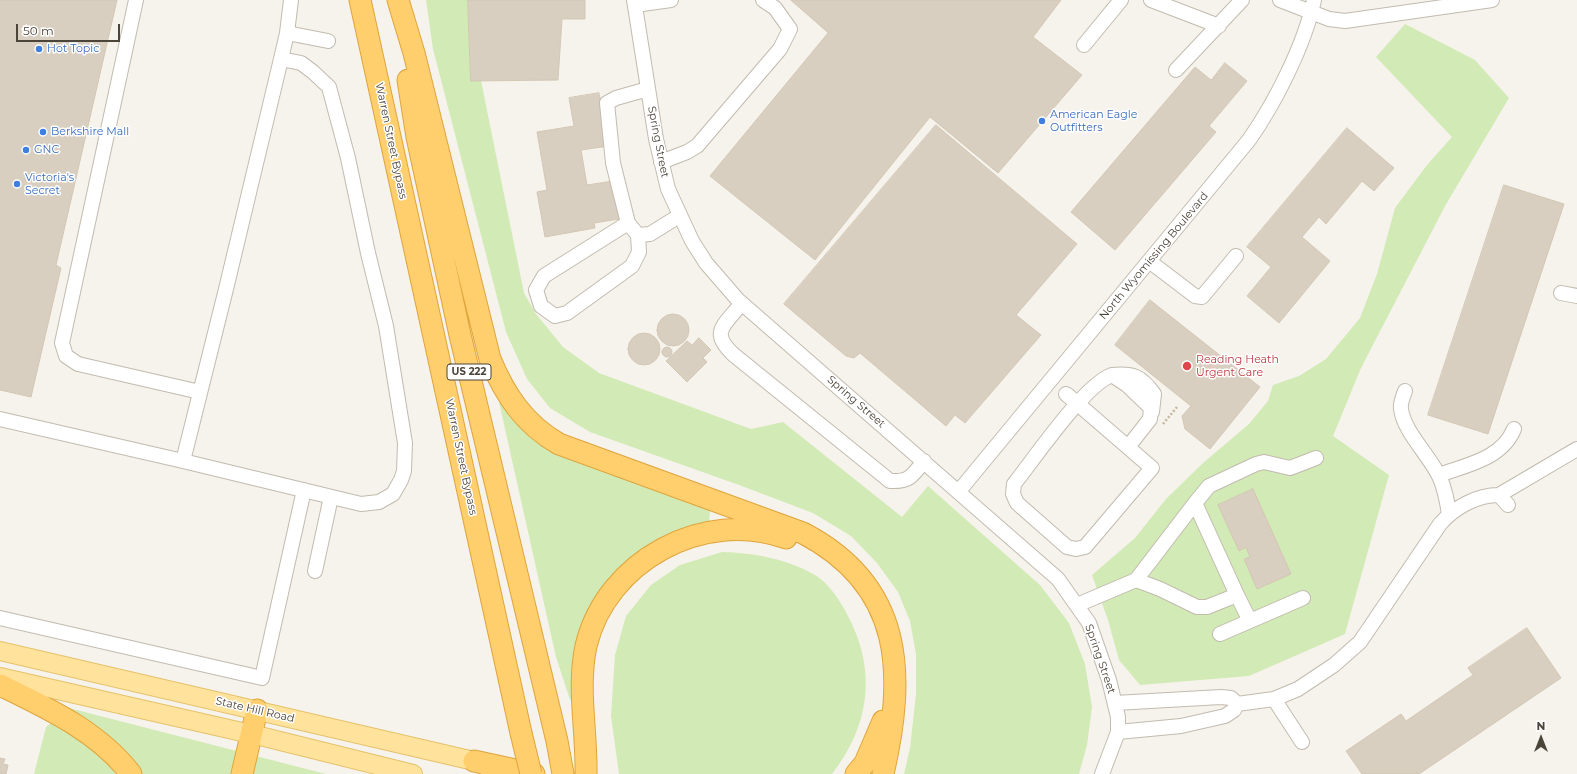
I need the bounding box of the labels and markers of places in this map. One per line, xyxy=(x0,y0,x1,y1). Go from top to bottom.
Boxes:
place label: Hot Topic xyxy=(47,42,99,56)
marker: Hot Topic xyxy=(34,44,44,54)
place label: American Eagle Outfitters xyxy=(1050,108,1137,134)
marker: American Eagle Outfitters xyxy=(1037,116,1047,126)
place label: Berkshire Mall xyxy=(51,125,129,139)
marker: Berkshire Mall xyxy=(38,127,48,137)
place label: GNC xyxy=(34,143,59,157)
marker: GNC xyxy=(21,145,31,155)
place label: Victoria's Secret xyxy=(25,171,74,197)
marker: Victoria's Secret xyxy=(12,179,22,189)
place label: Reading Heath Urgent Care xyxy=(1196,353,1279,379)
marker: Reading Heath Urgent Care xyxy=(1181,360,1193,372)

